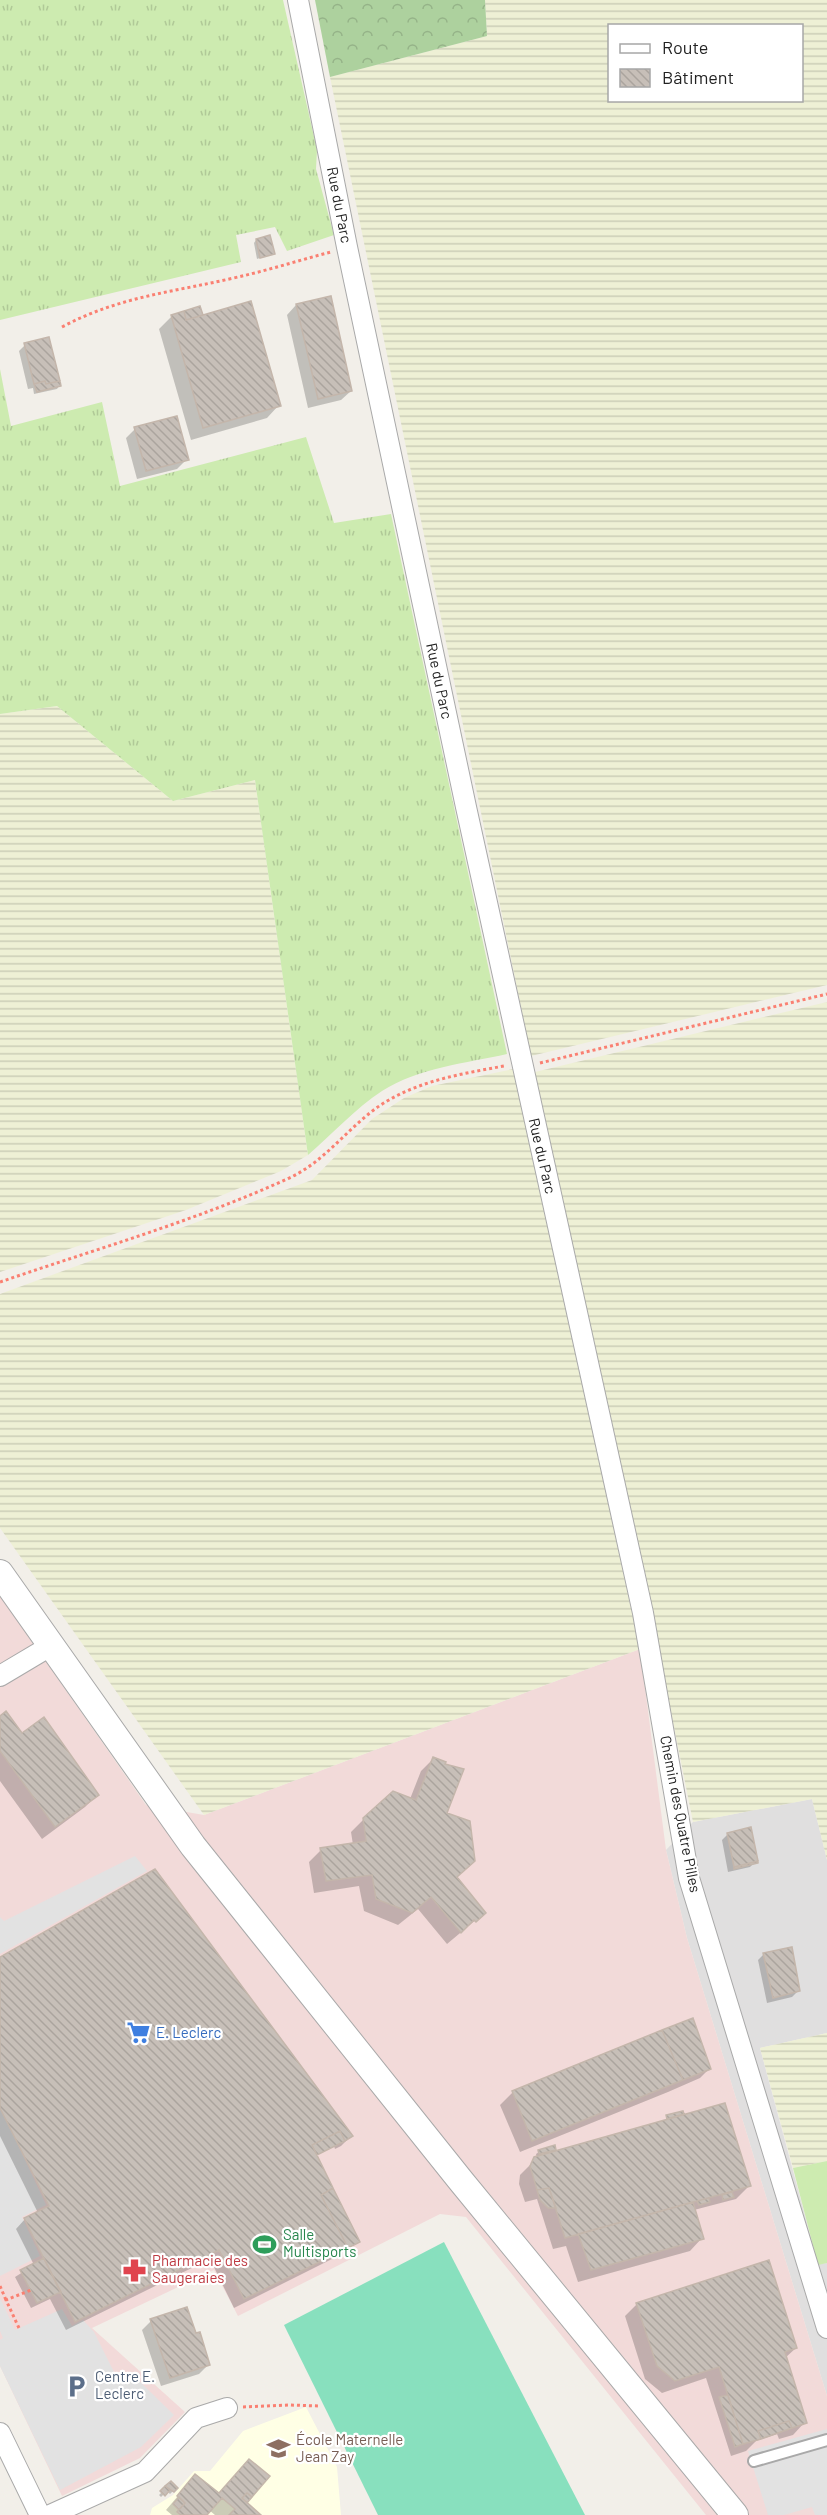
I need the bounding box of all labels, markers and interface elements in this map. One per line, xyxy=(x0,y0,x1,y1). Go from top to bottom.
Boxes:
legend xyxy=(608,24,803,102)
text: Route xyxy=(662,36,708,58)
text: Bâtiment xyxy=(662,66,734,88)
street label: Rue du Parc xyxy=(324,165,356,245)
street label: Rue du Parc xyxy=(423,641,457,721)
street label: Rue du Parc xyxy=(526,1116,560,1196)
street label: Chemin des Quatre Pilles xyxy=(657,1734,705,1894)
supermarket icon: E. Leclerc xyxy=(125,2020,151,2046)
place label: E. Leclerc xyxy=(156,2023,221,2041)
place label: Salle Multisports xyxy=(283,2225,356,2260)
sports icon: Salle Multisports xyxy=(252,2231,278,2257)
place label: Pharmacie des Saugeraies xyxy=(152,2251,248,2286)
pharmacy icon: Pharmacie des Saugeraies xyxy=(121,2257,147,2283)
place label: Centre E. Leclerc xyxy=(95,2367,155,2402)
parking icon: Centre E. Leclerc xyxy=(64,2373,90,2399)
place label: École Maternelle Jean Zay xyxy=(296,2430,403,2465)
school or university icon: École Maternelle Jean Zay xyxy=(265,2436,291,2462)

